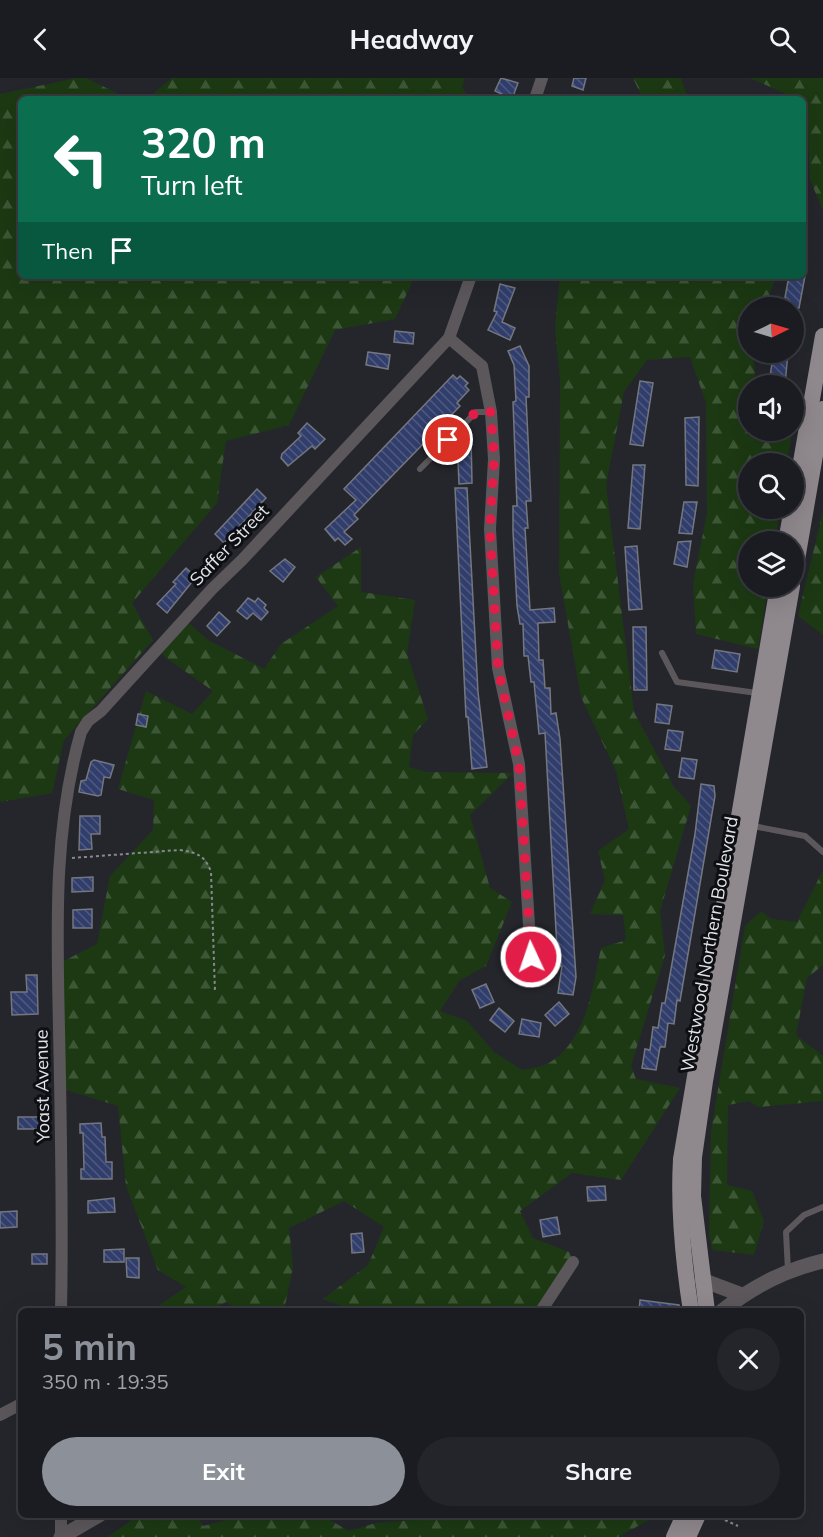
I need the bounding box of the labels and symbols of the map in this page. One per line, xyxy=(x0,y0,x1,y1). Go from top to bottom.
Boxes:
north arrow xyxy=(738,297,804,363)
pin xyxy=(422,414,473,465)
street label: Saffer Street xyxy=(184,499,274,591)
street label: Westwood Northern Boulevard xyxy=(675,814,743,1074)
position arrow xyxy=(499,925,563,989)
street label: Yoast Avenue xyxy=(30,1029,55,1144)

